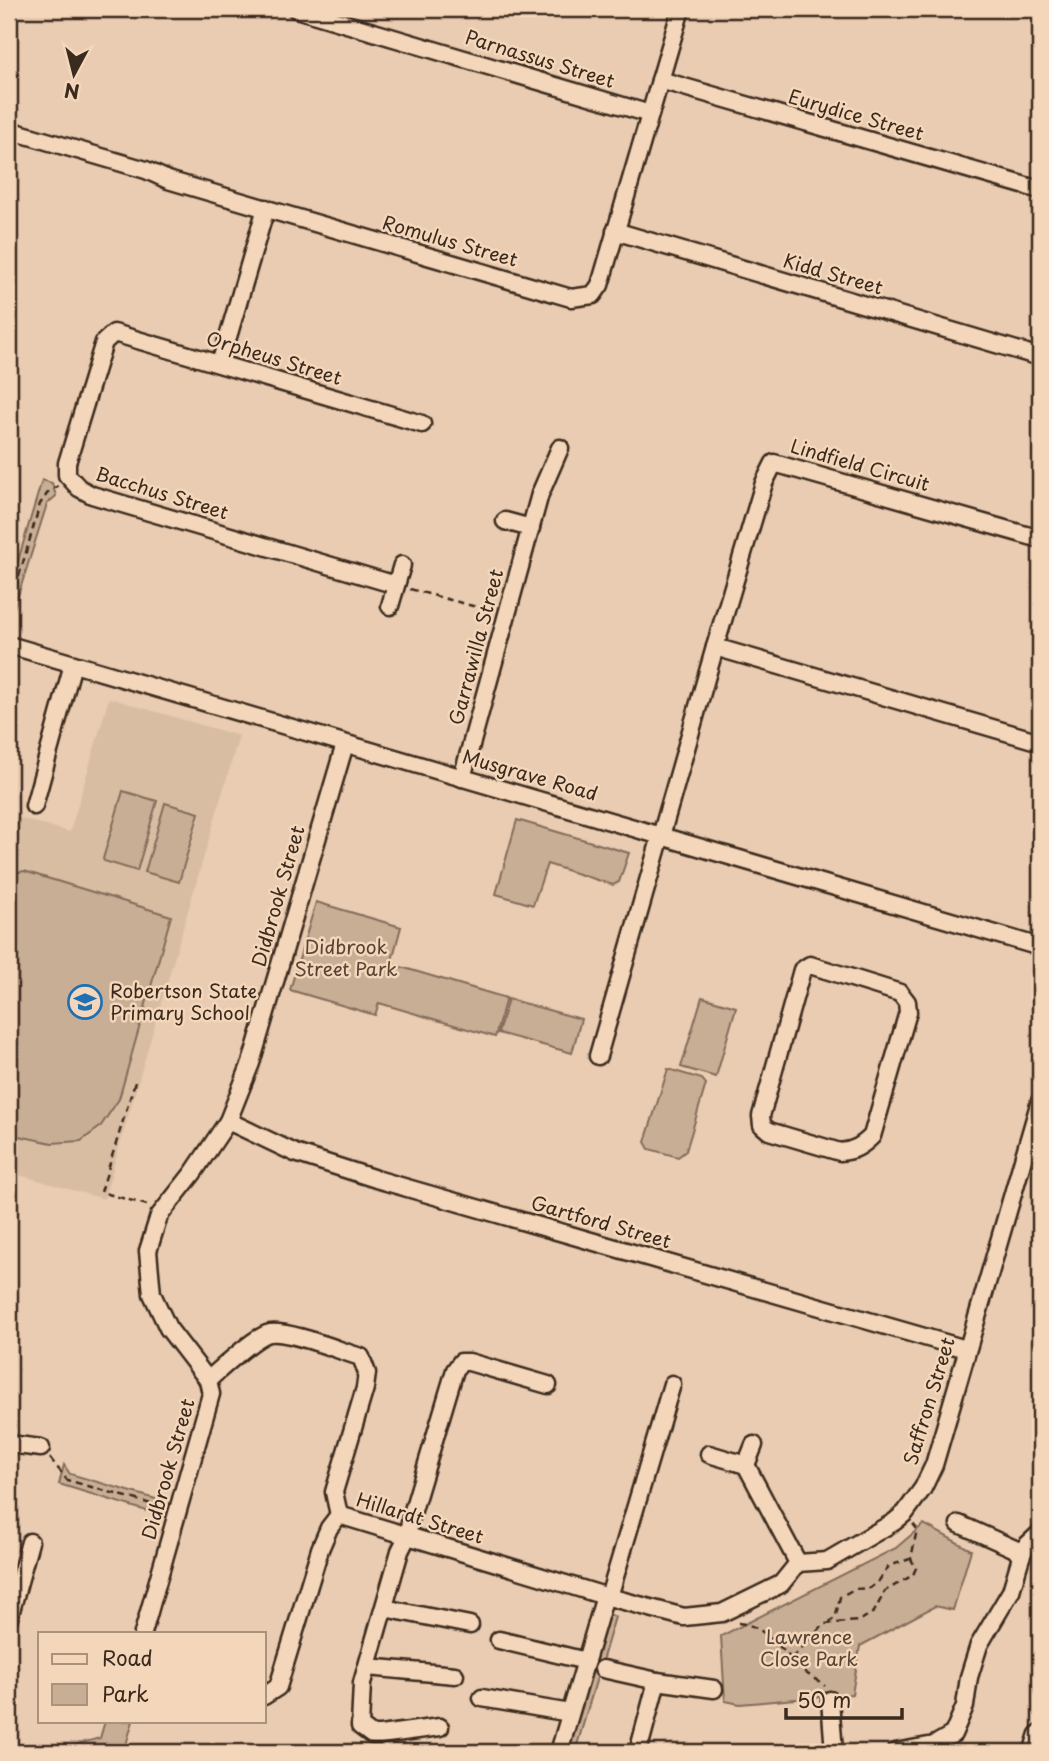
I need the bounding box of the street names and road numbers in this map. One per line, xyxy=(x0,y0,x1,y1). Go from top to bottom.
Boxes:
street label: Parnassus Street xyxy=(462,22,619,94)
street label: Eurydice Street xyxy=(785,81,927,147)
street label: Romulus Street xyxy=(379,207,521,273)
street label: Kidd Street xyxy=(780,245,887,301)
street label: Orpheus Street xyxy=(203,323,346,391)
street label: Lindfield Circuit xyxy=(788,431,933,497)
street label: Bacchus Street xyxy=(93,459,232,526)
street label: Garrawilla Street xyxy=(441,565,509,728)
street label: Musgrave Road xyxy=(459,741,601,807)
street label: Didbrook Street xyxy=(244,822,311,970)
street label: Gartford Street xyxy=(528,1188,675,1254)
street label: Saffron Street xyxy=(895,1333,961,1468)
street label: Didbrook Street xyxy=(134,1395,201,1543)
street label: Hillardt Street xyxy=(353,1484,488,1550)

